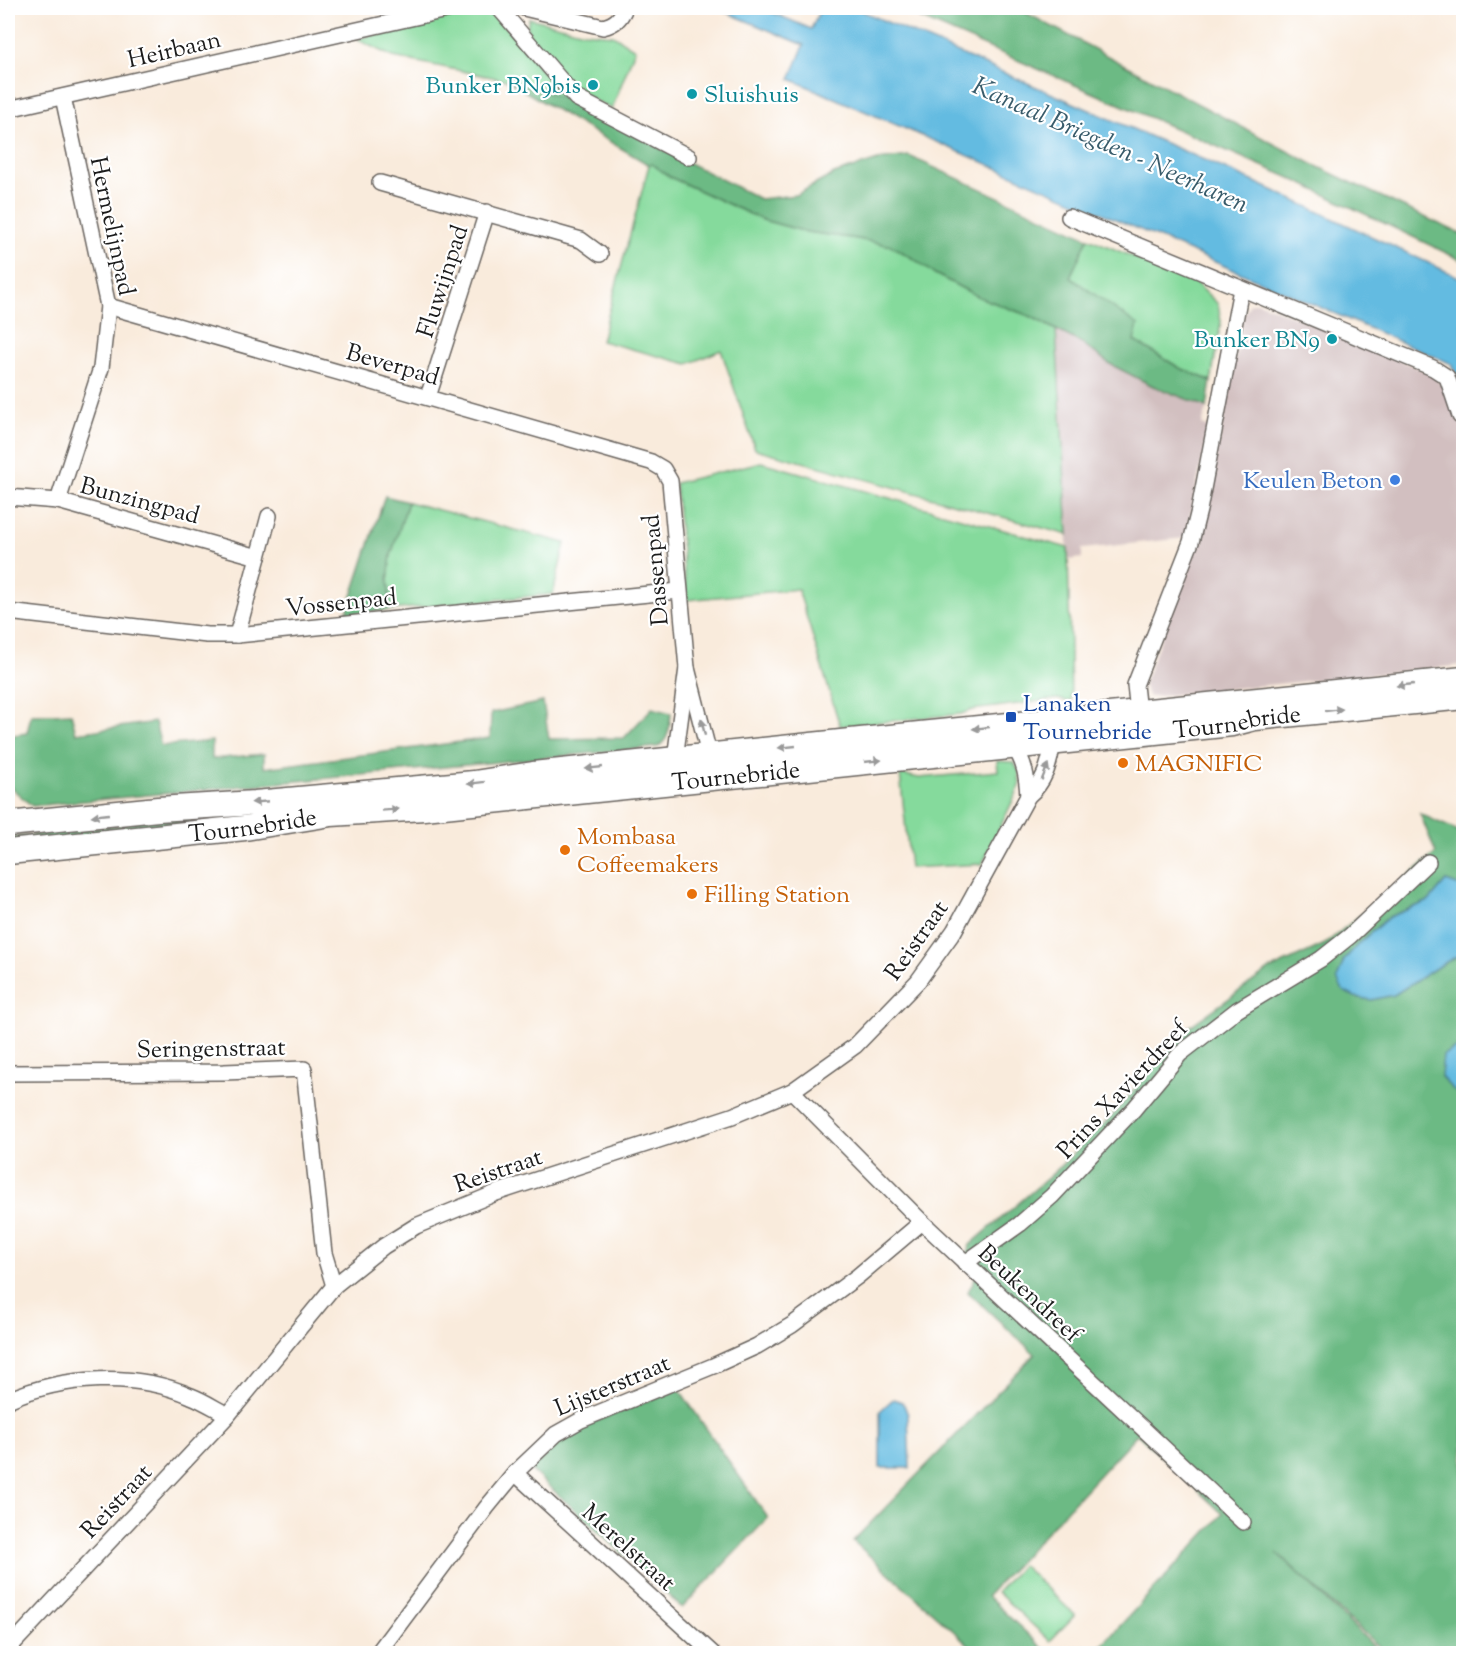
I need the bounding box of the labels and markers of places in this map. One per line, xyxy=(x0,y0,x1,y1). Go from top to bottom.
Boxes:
place label: Bunker BN9bis xyxy=(426,70,581,104)
marker: Bunker BN9bis xyxy=(586,78,600,92)
place label: Sluishuis xyxy=(704,79,799,113)
marker: Sluishuis xyxy=(685,87,699,101)
place label: Bunker BN9 xyxy=(1194,324,1320,358)
marker: Bunker BN9 xyxy=(1325,332,1339,346)
place label: Keulen Beton xyxy=(1243,465,1383,499)
marker: Keulen Beton xyxy=(1388,473,1402,487)
place label: Lanaken Tournebride xyxy=(1023,688,1152,750)
marker: Lanaken Tournebride xyxy=(1004,710,1018,724)
place label: MAGNIFIC xyxy=(1135,748,1263,782)
marker: MAGNIFIC xyxy=(1116,756,1130,770)
place label: Mombasa Coffeemakers xyxy=(577,821,718,883)
marker: Mombasa Coffeemakers xyxy=(558,843,572,857)
place label: Filling Station xyxy=(704,879,850,913)
marker: Filling Station xyxy=(685,887,699,901)

